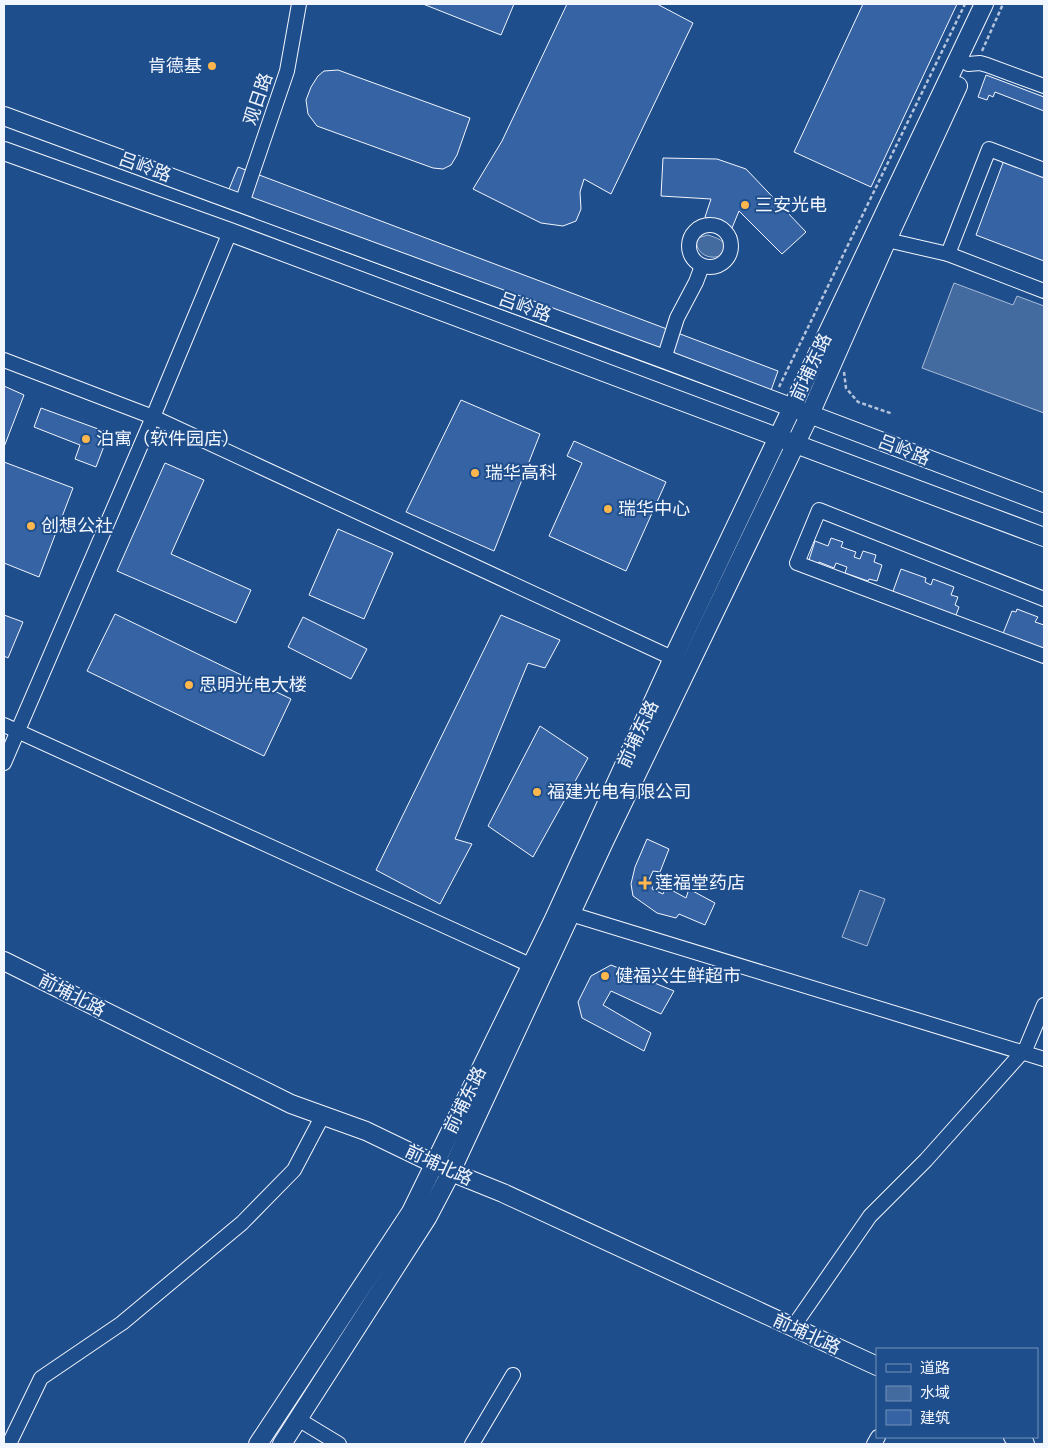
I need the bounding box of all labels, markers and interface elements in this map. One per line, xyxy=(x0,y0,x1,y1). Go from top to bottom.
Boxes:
place label: 肯德基 xyxy=(148,53,202,77)
marker: 肯德基 xyxy=(206,60,218,72)
street label: 观日路 xyxy=(237,69,277,128)
street label: 吕岭路 xyxy=(116,146,175,187)
place label: 三安光电 xyxy=(755,192,827,216)
marker: 三安光电 xyxy=(739,199,751,211)
street label: 吕岭路 xyxy=(496,286,555,327)
street label: 前埔东路 xyxy=(784,329,836,404)
place label: 泊寓（软件园店） xyxy=(96,426,240,450)
street label: 吕岭路 xyxy=(875,428,934,470)
marker: 泊寓（软件园店） xyxy=(80,433,92,445)
place label: 瑞华高科 xyxy=(485,460,557,484)
marker: 瑞华高科 xyxy=(469,467,481,479)
place label: 瑞华中心 xyxy=(618,496,690,520)
marker: 瑞华中心 xyxy=(602,503,614,515)
place label: 创想公社 xyxy=(41,513,113,537)
marker: 创想公社 xyxy=(25,520,37,532)
place label: 思明光电大楼 xyxy=(199,672,307,696)
marker: 思明光电大楼 xyxy=(183,679,195,691)
street label: 前埔东路 xyxy=(611,696,663,771)
place label: 福建光电有限公司 xyxy=(547,779,691,803)
marker: 福建光电有限公司 xyxy=(531,786,543,798)
place label: 莲福堂药店 xyxy=(655,870,745,894)
marker: 莲福堂药店 xyxy=(639,877,651,889)
place label: 健福兴生鲜超市 xyxy=(615,963,741,987)
street label: 前埔北路 xyxy=(35,967,110,1021)
marker: 健福兴生鲜超市 xyxy=(599,970,611,982)
street label: 前埔东路 xyxy=(438,1062,491,1137)
street label: 前埔北路 xyxy=(402,1138,477,1190)
street label: 前埔北路 xyxy=(770,1307,845,1359)
legend xyxy=(876,1348,1038,1438)
text: 道路 xyxy=(920,1357,950,1377)
text: 水域 xyxy=(920,1382,950,1402)
text: 建筑 xyxy=(920,1407,950,1427)

